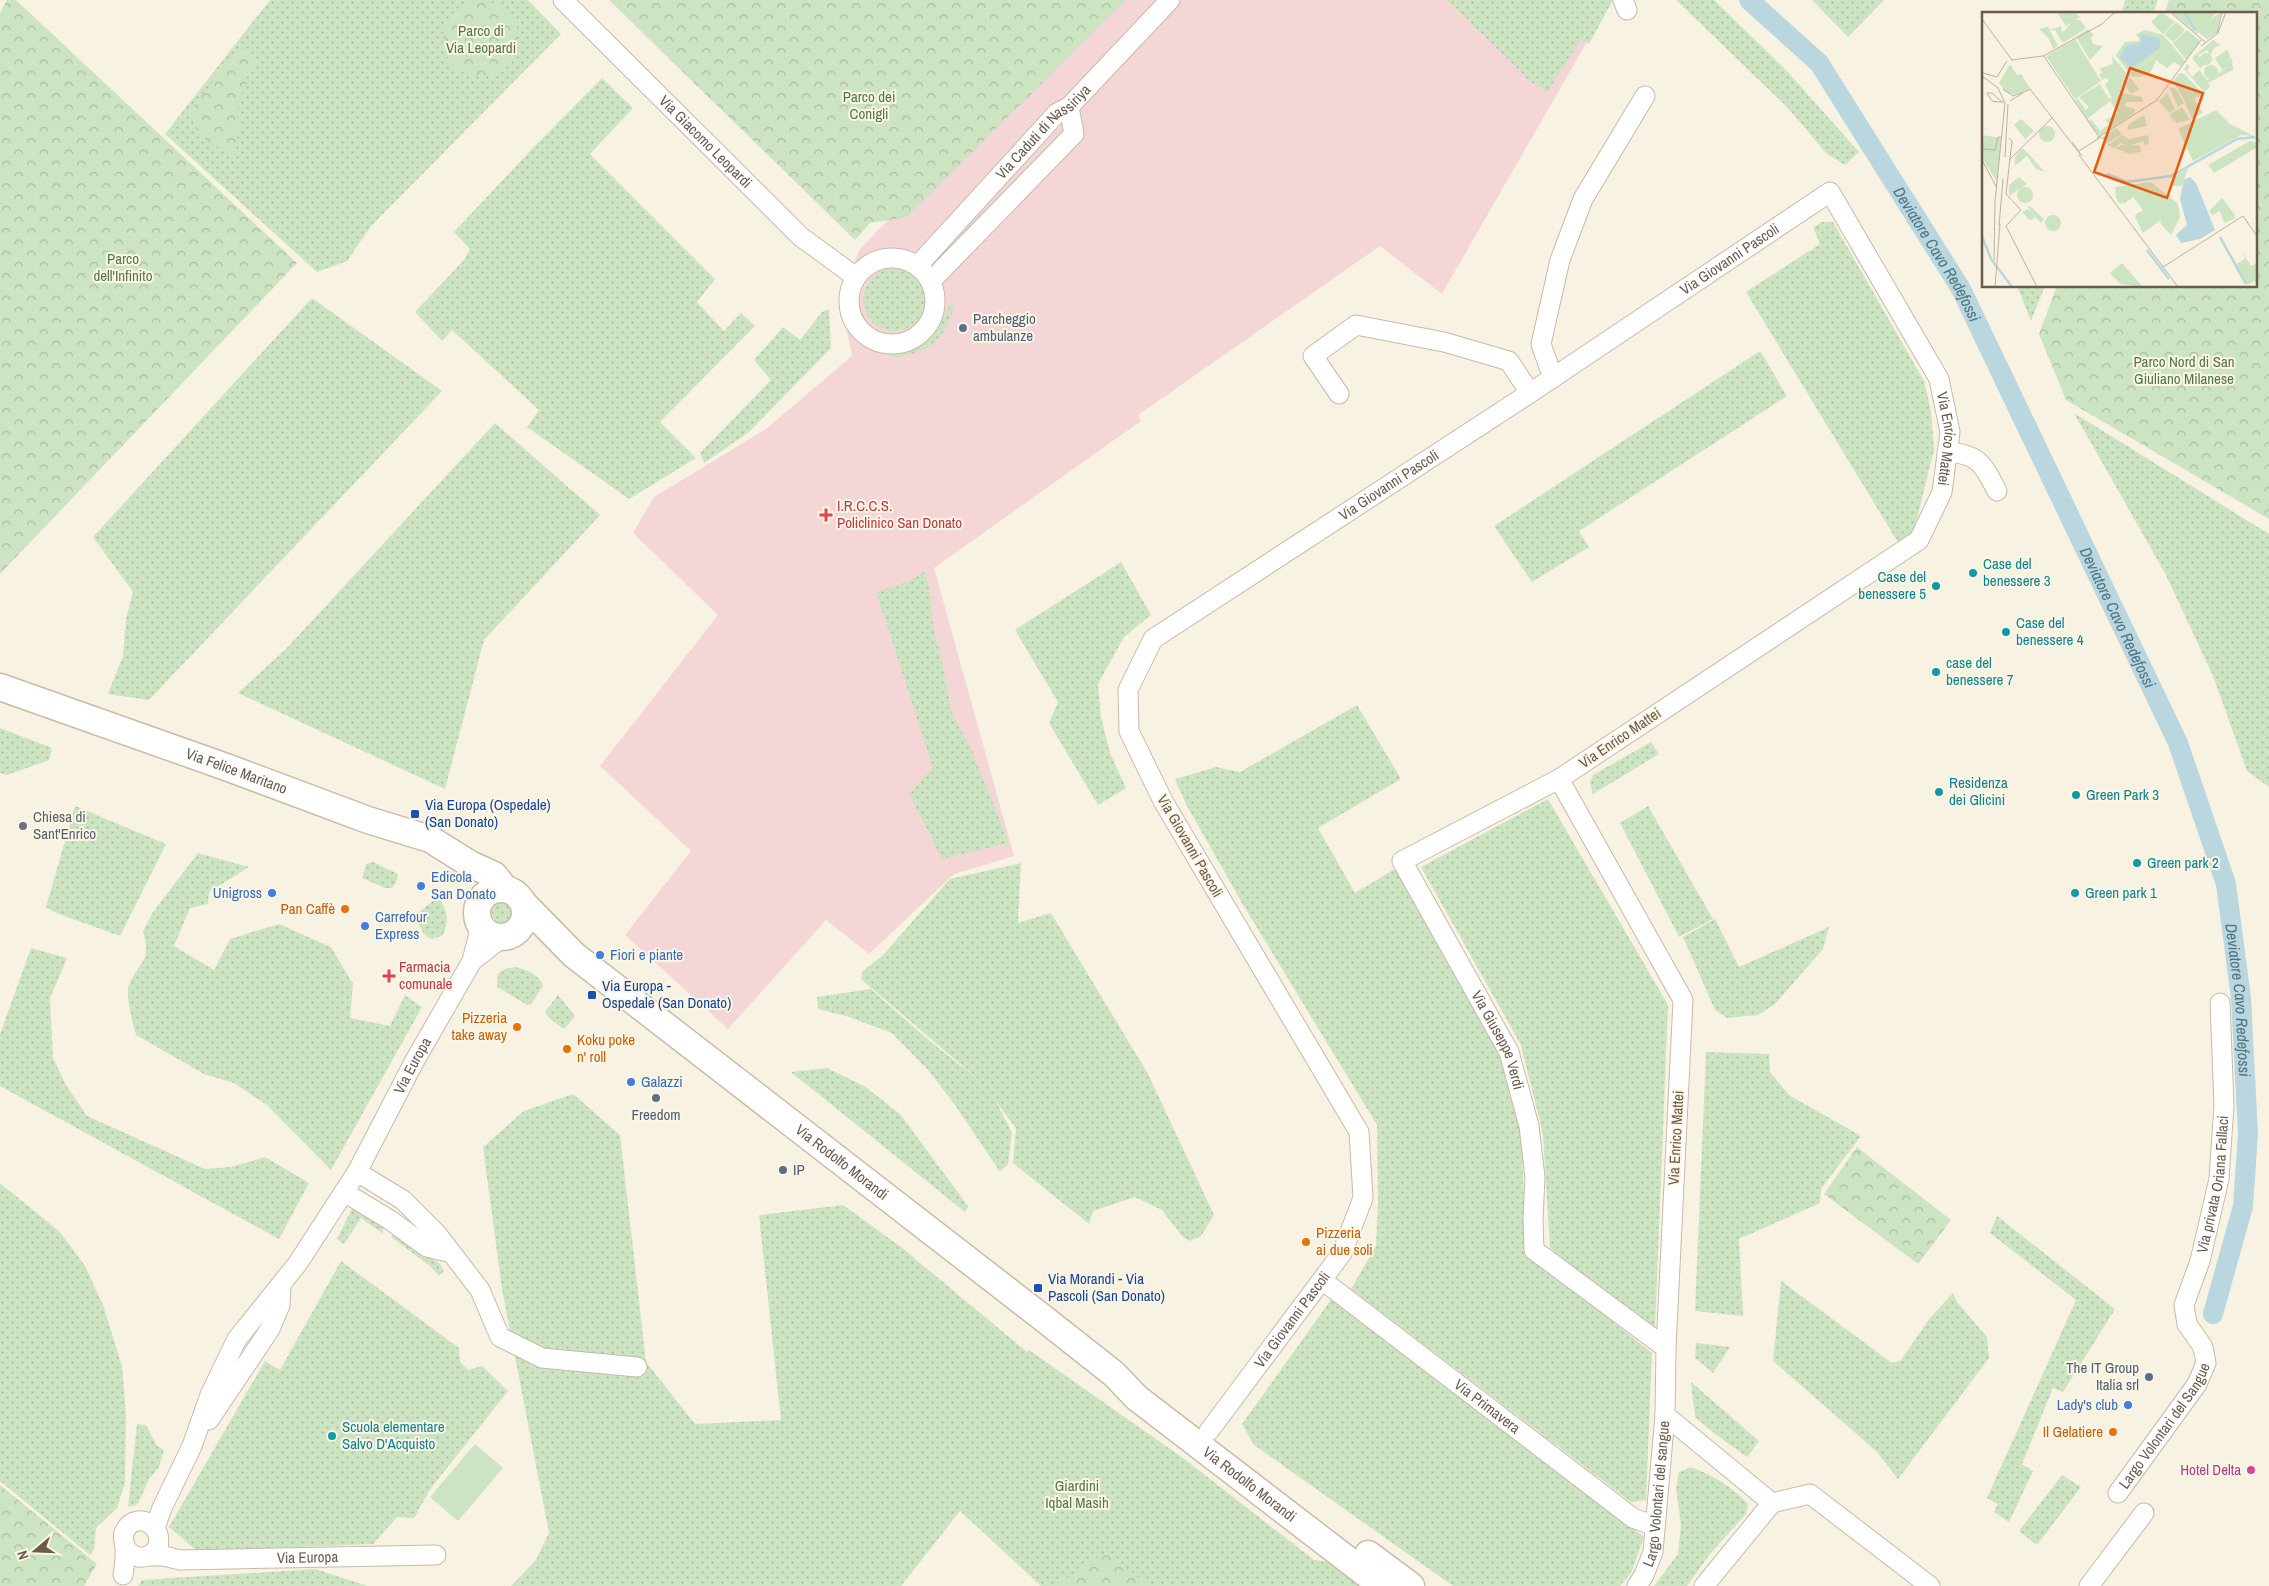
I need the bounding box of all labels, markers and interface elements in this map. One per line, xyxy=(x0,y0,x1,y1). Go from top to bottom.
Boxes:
inset map xyxy=(1982,12,2256,288)
park label: Parco di Via Leopardi xyxy=(446,20,516,58)
street label: Via Caduti di Nassiriya xyxy=(991,79,1095,184)
park label: Parco dei Conigli xyxy=(843,86,895,124)
street label: Via Giacomo Leopardi xyxy=(655,90,757,193)
water label: Deviatore Cavo Redefossi xyxy=(1888,182,1986,326)
street label: Via Giovanni Pascoli xyxy=(1676,218,1783,300)
park label: Parco dell'Infinito xyxy=(93,248,153,286)
place label: Parcheggio ambulanze xyxy=(973,308,1036,346)
marker: Parcheggio ambulanze xyxy=(957,322,969,334)
park label: Parco Nord di San Giuliano Milanese xyxy=(2133,351,2235,389)
street label: Via Enrico Mattei xyxy=(1932,390,1961,487)
street label: Via Giovanni Pascoli xyxy=(1334,444,1443,525)
place label: I.R.C.C.S. Policlinico San Donato xyxy=(837,495,962,533)
marker: I.R.C.C.S. Policlinico San Donato xyxy=(819,508,833,522)
water label: Deviatore Cavo Redefossi xyxy=(2075,543,2161,692)
place label: Case del benessere 3 xyxy=(1983,553,2051,591)
place label: Case del benessere 5 xyxy=(1858,566,1926,604)
marker: Case del benessere 3 xyxy=(1967,567,1979,579)
marker: Case del benessere 5 xyxy=(1930,580,1942,592)
place label: Case del benessere 4 xyxy=(2016,612,2084,650)
marker: Case del benessere 4 xyxy=(2000,626,2012,638)
place label: case del benessere 7 xyxy=(1946,652,2014,690)
marker: case del benessere 7 xyxy=(1930,666,1942,678)
street label: Via Enrico Mattei xyxy=(1575,702,1665,773)
street label: Via Felice Maritano xyxy=(183,743,290,799)
place label: Residenza dei Glicini xyxy=(1949,772,2008,810)
place label: Green Park 3 xyxy=(2086,784,2159,805)
marker: Residenza dei Glicini xyxy=(1933,786,1945,798)
marker: Green Park 3 xyxy=(2070,789,2082,801)
street label: Via Giovanni Pascoli xyxy=(1152,791,1228,901)
place label: Via Europa (Ospedale) (San Donato) xyxy=(425,794,551,832)
place label: Chiesa di Sant'Enrico xyxy=(33,806,96,844)
marker: Via Europa (Ospedale) (San Donato) xyxy=(409,808,421,820)
marker: Chiesa di Sant'Enrico xyxy=(17,820,29,832)
place label: Green park 2 xyxy=(2147,852,2219,873)
marker: Green park 2 xyxy=(2131,857,2143,869)
place label: Edicola San Donato xyxy=(431,866,496,904)
marker: Edicola San Donato xyxy=(415,880,427,892)
place label: Unigross xyxy=(213,882,262,903)
place label: Green park 1 xyxy=(2085,882,2157,903)
marker: Unigross xyxy=(266,887,278,899)
marker: Green park 1 xyxy=(2069,887,2081,899)
place label: Pan Caffè xyxy=(281,898,335,919)
marker: Pan Caffè xyxy=(339,903,351,915)
place label: Carrefour Express xyxy=(375,906,427,944)
marker: Carrefour Express xyxy=(359,920,371,932)
water label: Deviatore Cavo Redefossi xyxy=(2220,922,2256,1078)
place label: Fiori e piante xyxy=(610,944,683,965)
marker: Fiori e piante xyxy=(594,949,606,961)
place label: Farmacia comunale xyxy=(399,956,452,994)
marker: Farmacia comunale xyxy=(383,970,395,982)
place label: Via Europa - Ospedale (San Donato) xyxy=(602,975,731,1013)
street label: Via Giuseppe Verdi xyxy=(1467,987,1530,1092)
marker: Via Europa - Ospedale (San Donato) xyxy=(586,989,598,1001)
place label: Pizzeria take away xyxy=(452,1007,508,1045)
marker: Pizzeria take away xyxy=(511,1021,523,1033)
place label: Koku poke n' roll xyxy=(577,1029,635,1067)
street label: Via Europa xyxy=(388,1033,436,1098)
marker: Koku poke n' roll xyxy=(561,1043,573,1055)
place label: Galazzi xyxy=(641,1071,683,1092)
marker: Galazzi xyxy=(625,1076,637,1088)
street label: Via Enrico Mattei xyxy=(1663,1090,1688,1186)
marker: Freedom xyxy=(650,1092,662,1104)
place label: Freedom xyxy=(631,1104,681,1125)
street label: Via privata Oriana Fallaci xyxy=(2191,1115,2233,1255)
street label: Via Rodolfo Morandi xyxy=(791,1119,893,1205)
place label: IP xyxy=(793,1159,805,1180)
marker: IP xyxy=(777,1164,789,1176)
place label: Pizzeria ai due soli xyxy=(1316,1222,1373,1260)
marker: Pizzeria ai due soli xyxy=(1300,1236,1312,1248)
street label: Via Giovanni Pascoli xyxy=(1249,1267,1335,1372)
place label: Via Morandi - Via Pascoli (San Donato) xyxy=(1048,1268,1165,1306)
marker: Via Morandi - Via Pascoli (San Donato) xyxy=(1032,1282,1044,1294)
place label: The IT Group Italia srl xyxy=(2066,1357,2139,1395)
street label: Largo Volontari del Sangue xyxy=(2113,1359,2215,1493)
marker: The IT Group Italia srl xyxy=(2143,1371,2155,1383)
street label: Via Primavera xyxy=(1450,1374,1525,1438)
place label: Lady's club xyxy=(2057,1394,2118,1415)
marker: Lady's club xyxy=(2122,1399,2134,1411)
place label: Scuola elementare Salvo D'Acquisto xyxy=(342,1416,445,1454)
street label: Largo Volontari del sangue xyxy=(1637,1420,1674,1570)
place label: Il Gelatiere xyxy=(2043,1421,2103,1442)
marker: Il Gelatiere xyxy=(2107,1426,2119,1438)
marker: Scuola elementare Salvo D'Acquisto xyxy=(326,1430,338,1442)
street label: Via Rodolfo Morandi xyxy=(1199,1441,1301,1527)
place label: Hotel Delta xyxy=(2180,1459,2241,1480)
marker: Hotel Delta xyxy=(2245,1464,2257,1476)
park label: Giardini Iqbal Masih xyxy=(1045,1475,1109,1513)
north arrow xyxy=(10,1526,60,1576)
street label: Via Europa xyxy=(277,1546,339,1568)
text: N xyxy=(13,1548,33,1562)

